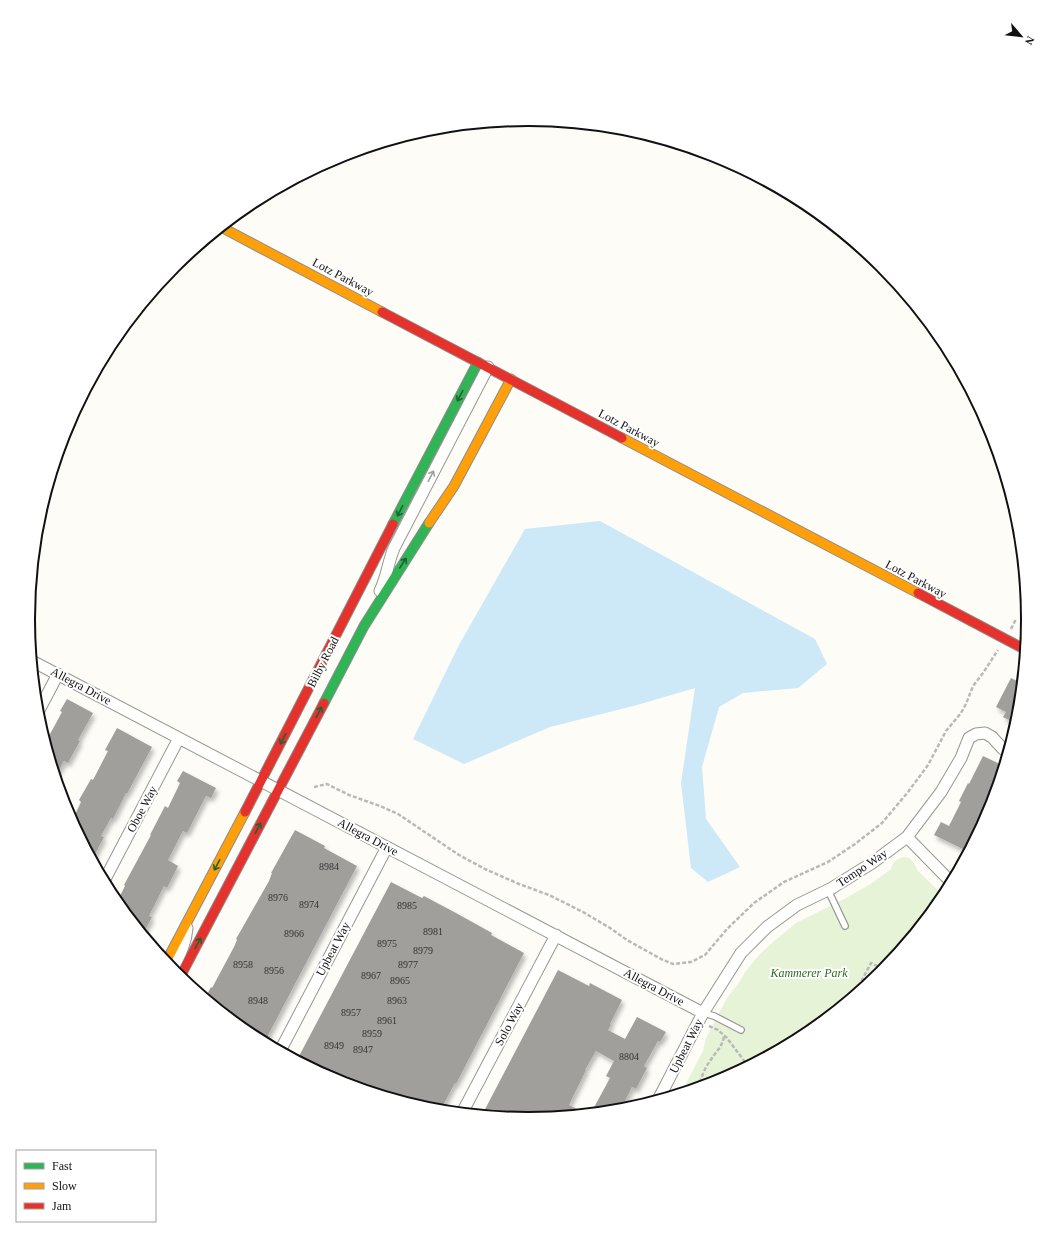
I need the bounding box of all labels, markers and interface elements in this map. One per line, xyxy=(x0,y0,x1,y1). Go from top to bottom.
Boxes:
north arrow xyxy=(1001,16,1041,56)
text: N xyxy=(1023,34,1037,47)
street label: Lotz Parkway xyxy=(310,255,376,299)
one-way arrow xyxy=(455,390,463,402)
street label: Lotz Parkway xyxy=(596,406,662,450)
one-way arrow xyxy=(428,470,435,482)
one-way arrow xyxy=(396,505,403,517)
one-way arrow xyxy=(400,557,408,569)
street label: Lotz Parkway xyxy=(883,557,949,601)
street label: Bilby Road xyxy=(304,634,342,690)
street label: Allegra Drive xyxy=(48,664,114,708)
one-way arrow xyxy=(316,707,323,719)
one-way arrow xyxy=(278,733,286,745)
street label: Oboe Way xyxy=(124,783,160,835)
street label: Allegra Drive xyxy=(335,815,401,859)
one-way arrow xyxy=(255,822,263,834)
street label: Tempo Way xyxy=(834,846,890,890)
one-way arrow xyxy=(212,858,220,870)
house number: 8984 xyxy=(319,861,339,872)
house number: 8976 xyxy=(268,892,288,903)
house number: 8974 xyxy=(299,899,319,910)
house number: 8985 xyxy=(397,900,417,911)
street label: Upbeat Way xyxy=(313,920,353,978)
house number: 8981 xyxy=(423,926,443,937)
house number: 8966 xyxy=(284,928,304,939)
one-way arrow xyxy=(195,937,202,949)
house number: 8975 xyxy=(377,938,397,949)
house number: 8979 xyxy=(413,945,433,956)
house number: 8958 xyxy=(233,959,253,970)
house number: 8977 xyxy=(398,959,418,970)
house number: 8956 xyxy=(264,965,284,976)
street label: Allegra Drive xyxy=(621,965,687,1009)
park label: Kammerer Park xyxy=(769,966,848,980)
house number: 8967 xyxy=(361,970,381,981)
house number: 8965 xyxy=(390,975,410,986)
house number: 8948 xyxy=(248,995,268,1006)
house number: 8963 xyxy=(387,995,407,1006)
street label: Solo Way xyxy=(492,1000,526,1048)
house number: 8957 xyxy=(341,1007,361,1018)
house number: 8961 xyxy=(377,1015,397,1026)
street label: Upbeat Way xyxy=(666,1016,706,1076)
house number: 8959 xyxy=(362,1028,382,1039)
house number: 8949 xyxy=(324,1040,344,1051)
house number: 8947 xyxy=(353,1044,373,1055)
house number: 8804 xyxy=(619,1051,639,1062)
legend xyxy=(16,1150,156,1222)
text: Fast xyxy=(52,1159,73,1173)
text: Slow xyxy=(52,1179,77,1193)
text: Jam xyxy=(52,1199,72,1213)

